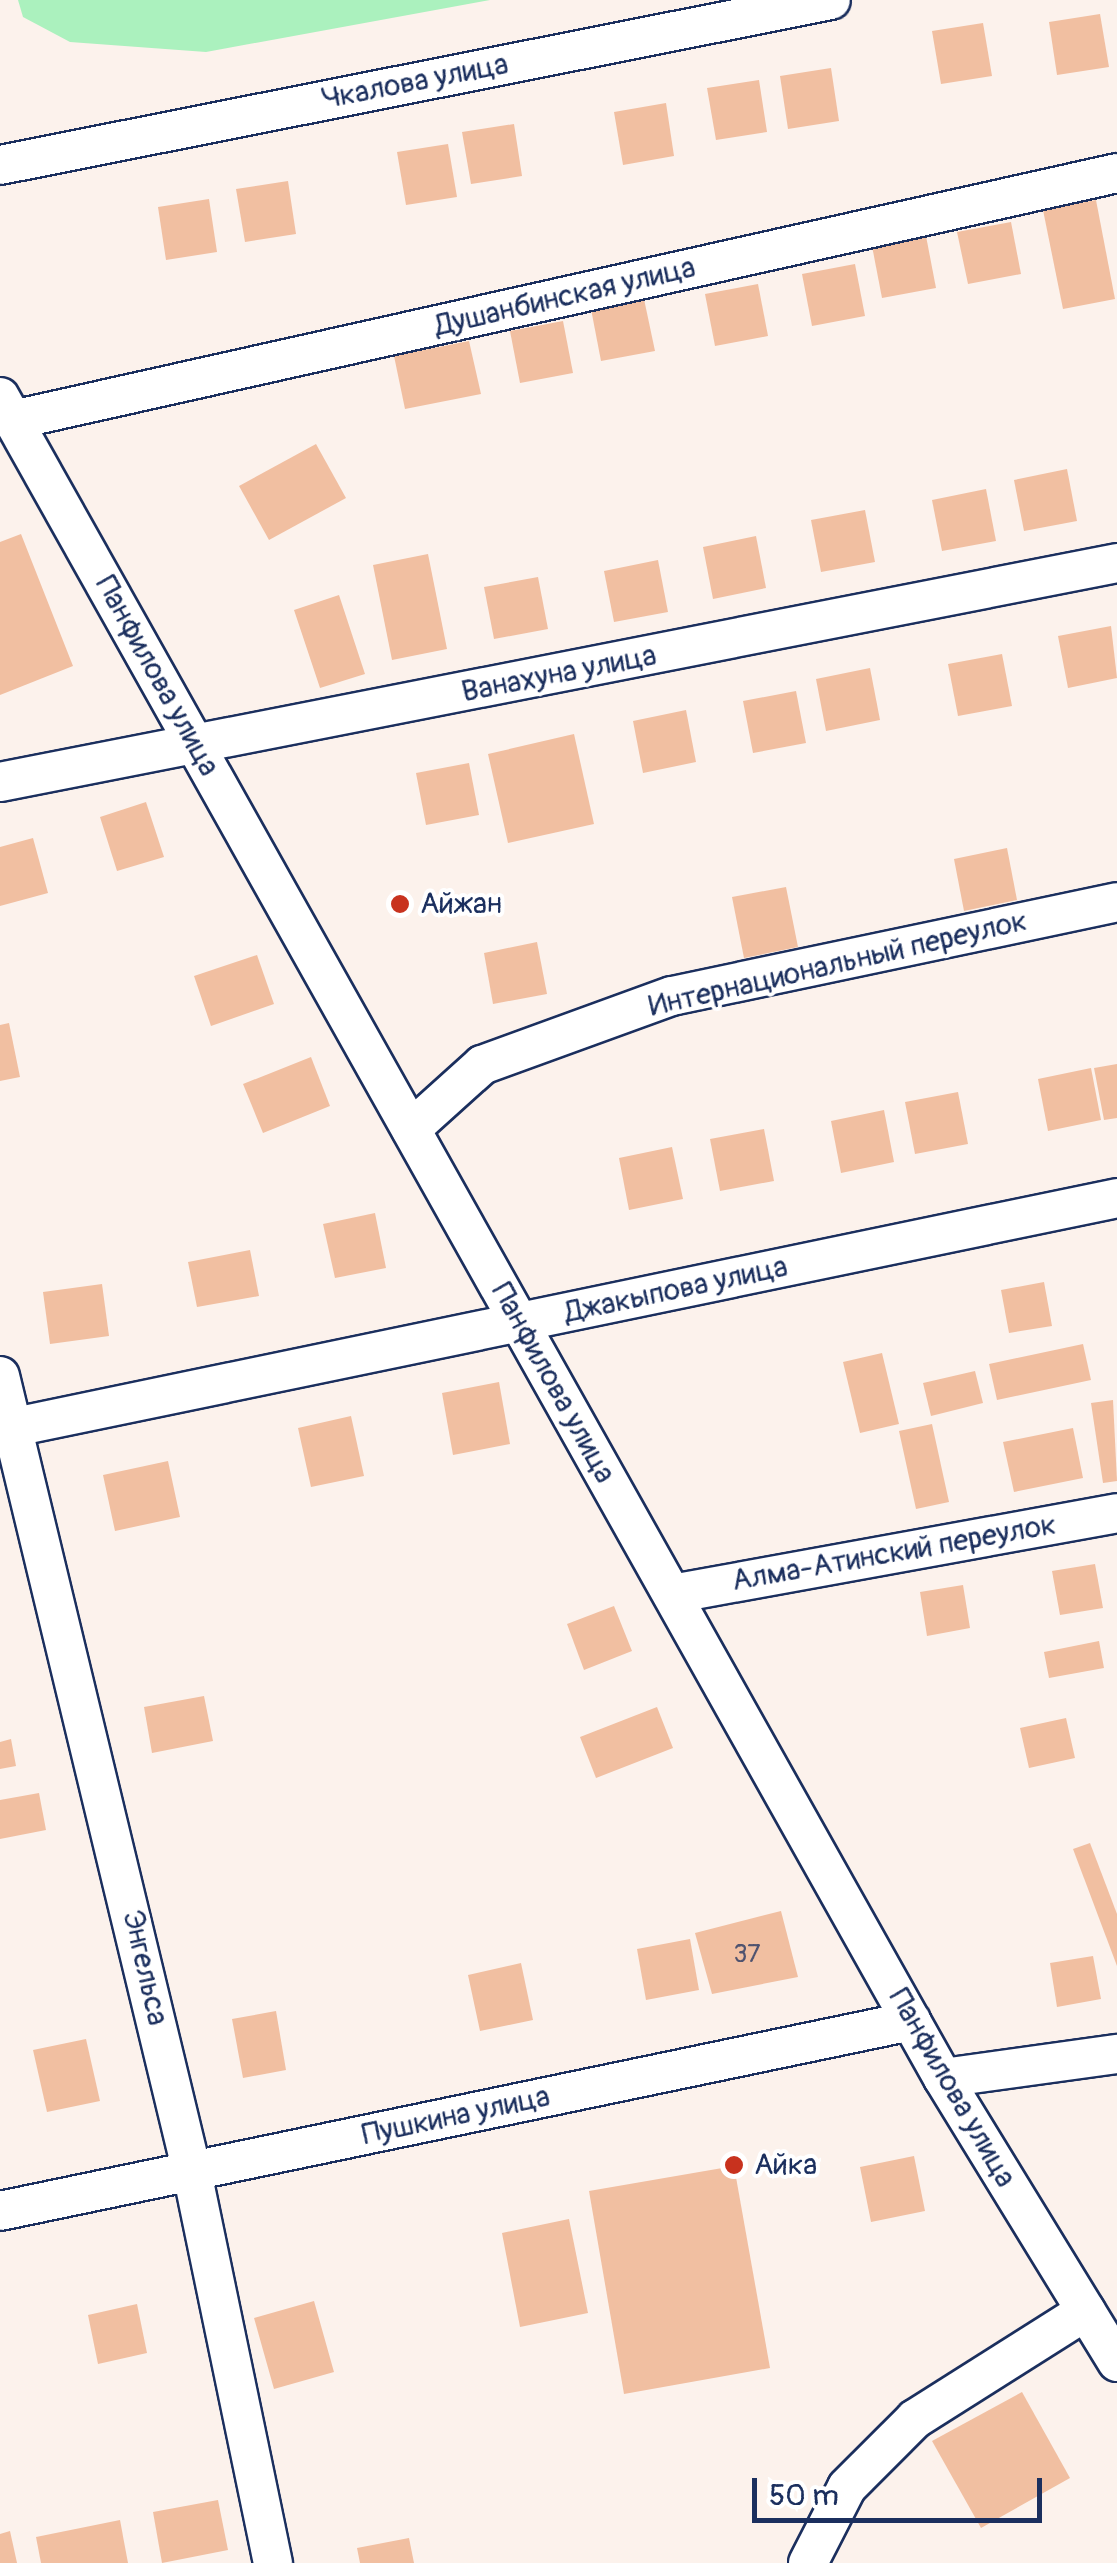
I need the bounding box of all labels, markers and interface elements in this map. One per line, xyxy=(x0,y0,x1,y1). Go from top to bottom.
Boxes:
street label: Чкалова улица xyxy=(319,46,511,118)
street label: Душанбинская улица xyxy=(431,249,699,345)
street label: Панфилова улица xyxy=(87,570,227,782)
street label: Ванахуна улица xyxy=(458,637,660,711)
place label: Айжан xyxy=(420,886,502,922)
marker: Айжан xyxy=(389,893,411,915)
street label: Интернациональный переулок xyxy=(645,903,1031,1025)
street label: Джакыпова улица xyxy=(561,1249,791,1331)
street label: Панфилова улица xyxy=(483,1277,623,1489)
street label: Алма-Атинский переулок xyxy=(729,1507,1059,1599)
street label: Энгельса xyxy=(114,1907,176,2029)
house number: 37 xyxy=(733,1940,761,1970)
street label: Панфилова улица xyxy=(881,1982,1023,2194)
street label: Пушкина улица xyxy=(359,2079,553,2153)
place label: Айка xyxy=(754,2147,817,2183)
marker: Айка xyxy=(723,2154,745,2176)
scale bar xyxy=(757,2458,1047,2520)
text: 50 m xyxy=(769,2477,839,2514)

